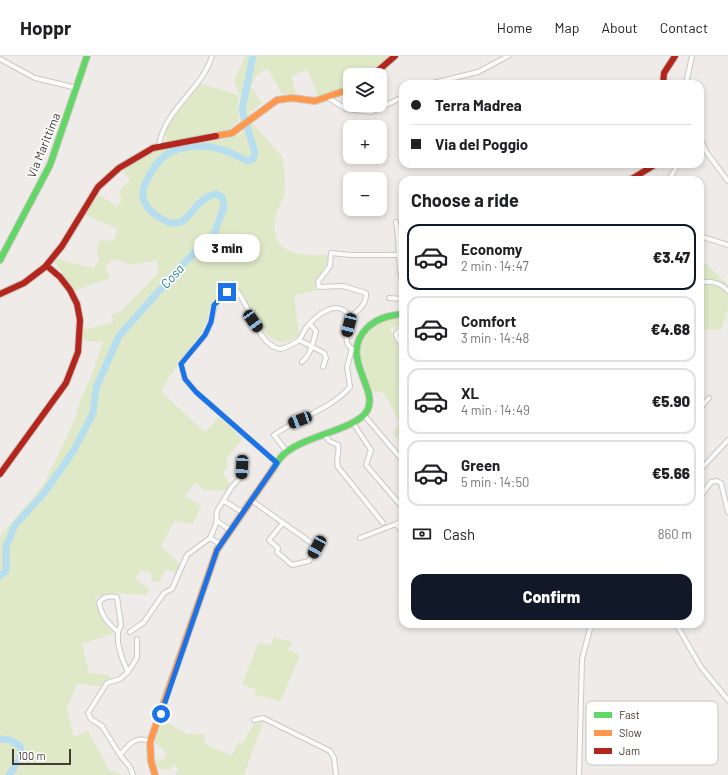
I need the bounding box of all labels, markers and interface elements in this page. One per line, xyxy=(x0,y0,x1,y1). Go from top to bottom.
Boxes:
text: Hoppr xyxy=(20,16,71,39)
text: Home xyxy=(497,19,533,36)
text: Map xyxy=(555,19,579,36)
text: About xyxy=(601,19,638,36)
text: Contact xyxy=(660,19,708,36)
map controls xyxy=(343,68,387,216)
button: layers xyxy=(343,68,387,112)
text: Terra Madrea xyxy=(435,96,522,114)
street label: Via Marittima xyxy=(24,111,62,179)
button: + xyxy=(343,120,387,164)
text: Via del Poggio xyxy=(435,135,528,153)
button: − xyxy=(343,172,387,216)
text: Choose a ride xyxy=(411,189,519,211)
callout: 3 min xyxy=(194,234,260,262)
icon: car xyxy=(413,239,449,275)
text: 3 min xyxy=(211,240,243,256)
text: Economy xyxy=(461,240,522,258)
text: €3.47 xyxy=(653,248,690,266)
text: 2 min · 14:47 xyxy=(461,258,529,274)
water label: Cosa xyxy=(157,260,187,292)
route end xyxy=(218,283,236,301)
car xyxy=(241,308,265,334)
icon: car xyxy=(413,311,449,347)
car xyxy=(340,312,358,338)
text: Comfort xyxy=(461,312,516,330)
text: €4.68 xyxy=(651,320,690,338)
text: 3 min · 14:48 xyxy=(461,330,529,346)
icon: car xyxy=(413,383,449,419)
text: XL xyxy=(461,384,479,402)
text: €5.90 xyxy=(652,392,690,410)
text: 4 min · 14:49 xyxy=(461,402,530,418)
car xyxy=(287,410,313,430)
car xyxy=(235,455,249,479)
icon: car xyxy=(413,455,449,491)
text: Green xyxy=(461,456,500,474)
text: €5.66 xyxy=(652,464,690,482)
text: 5 min · 14:50 xyxy=(461,474,529,490)
icon: cash xyxy=(411,523,433,545)
text: Cash xyxy=(443,525,475,543)
text: 860 m xyxy=(658,526,692,542)
car xyxy=(306,534,328,560)
button: Confirm xyxy=(411,574,692,620)
legend xyxy=(586,701,718,765)
route start xyxy=(152,705,170,723)
text: Fast xyxy=(619,708,640,721)
text: Slow xyxy=(619,726,642,739)
text: Jam xyxy=(619,744,640,757)
scale bar xyxy=(12,747,71,766)
text: 100 m xyxy=(18,749,46,762)

